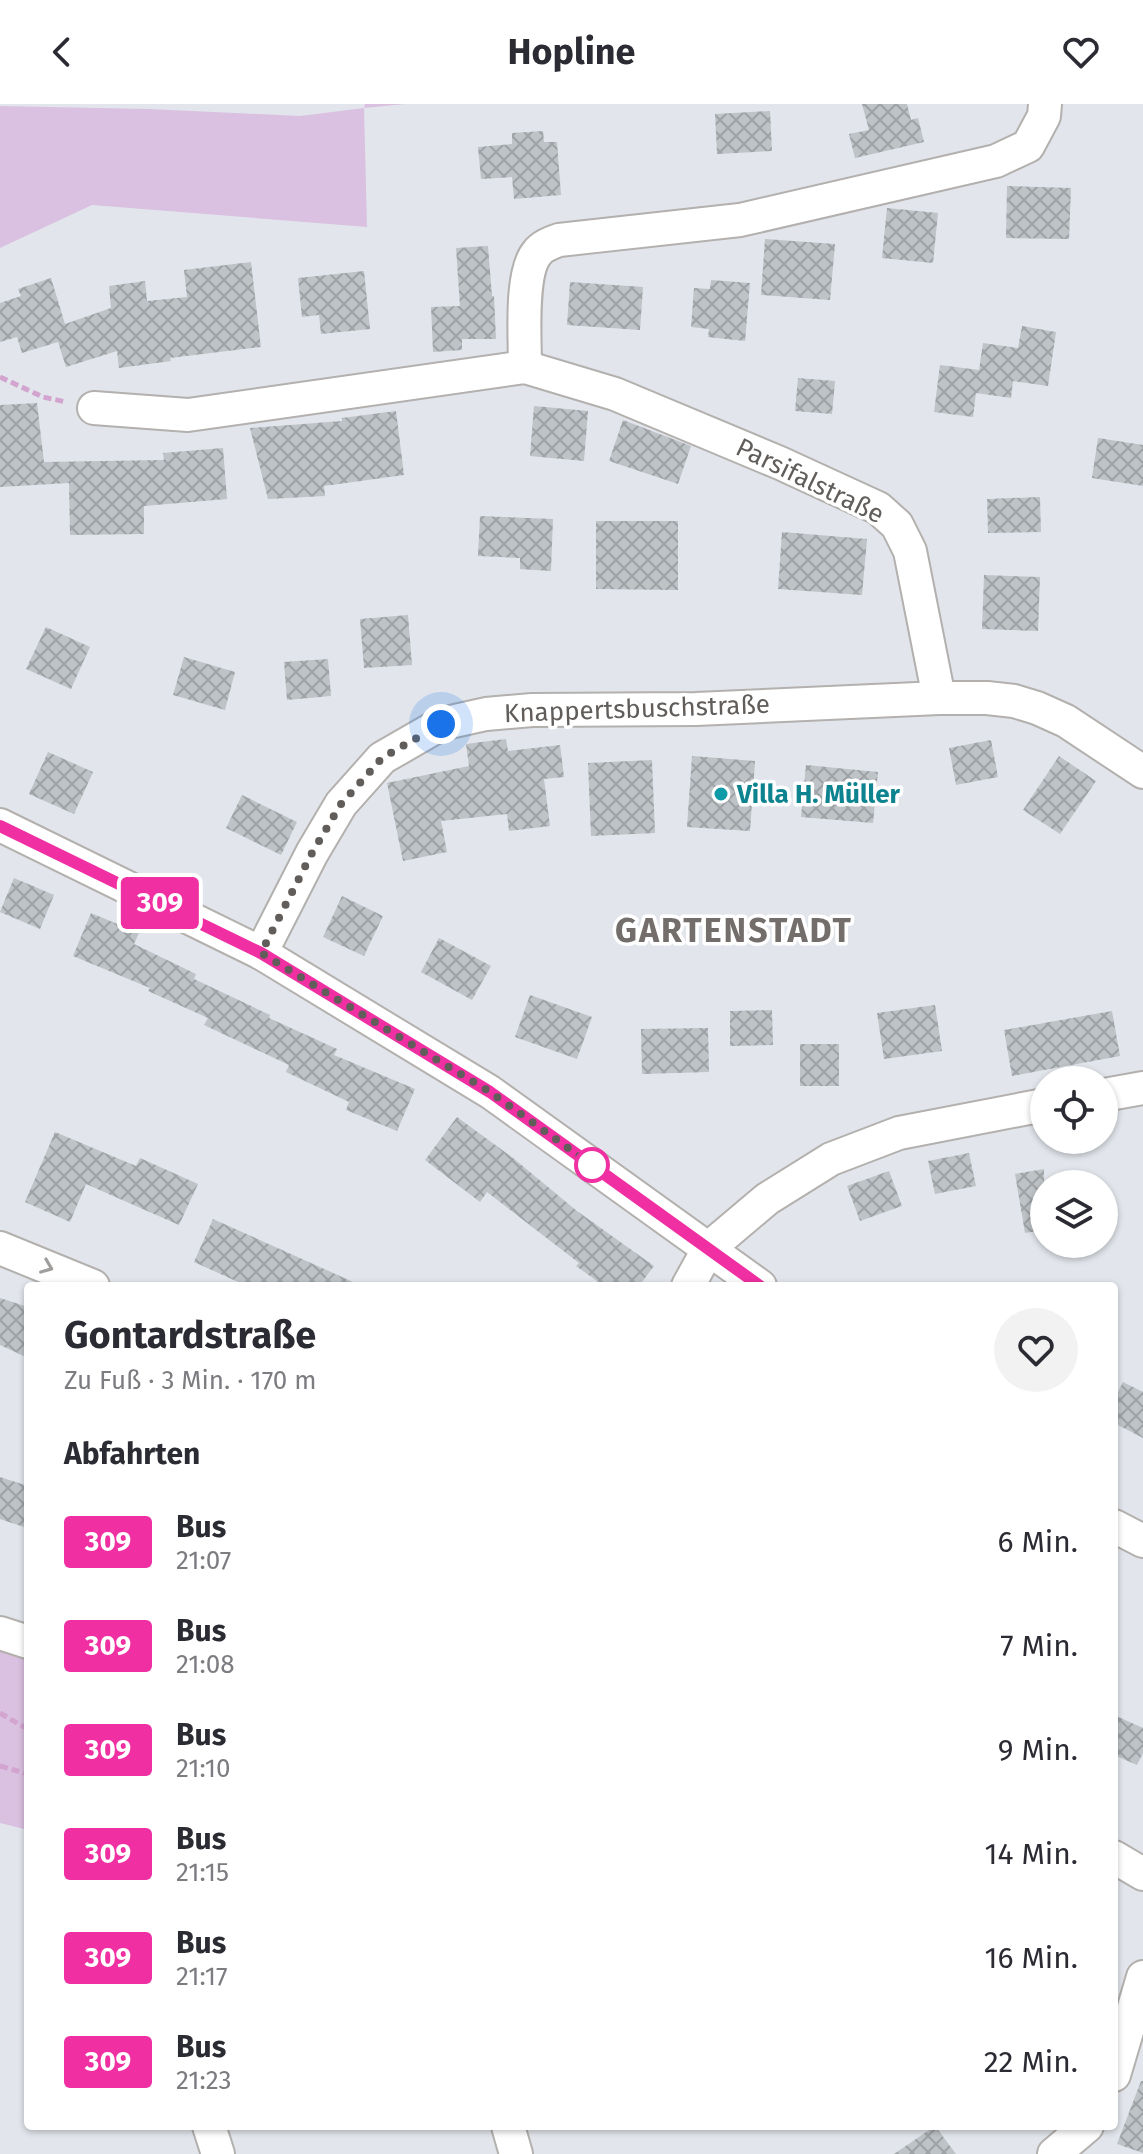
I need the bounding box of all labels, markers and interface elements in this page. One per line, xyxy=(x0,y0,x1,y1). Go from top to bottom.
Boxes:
icon: back xyxy=(40,30,84,74)
text: Hopline xyxy=(508,30,635,74)
icon: heart xyxy=(1059,30,1103,74)
street label: Parsifalstraße xyxy=(731,432,889,530)
street label: Knappertsbuschstraße xyxy=(503,689,771,729)
your location xyxy=(421,704,461,744)
place label: Villa H. Müller xyxy=(736,779,901,810)
marker: Villa H. Müller xyxy=(712,785,730,803)
line badge: 309 xyxy=(114,877,206,929)
text: 309 xyxy=(137,886,183,919)
district label: GARTENSTADT xyxy=(615,910,853,951)
map controls xyxy=(1030,1066,1118,1258)
button: locate xyxy=(1030,1066,1118,1154)
unlabelled marker xyxy=(575,1148,609,1182)
button: layers xyxy=(1030,1170,1118,1258)
one-way arrow xyxy=(39,1257,53,1273)
button: heart xyxy=(994,1308,1078,1392)
text: Gontardstraße xyxy=(64,1312,316,1358)
text: Zu Fuß · 3 Min. · 170 m xyxy=(64,1365,317,1396)
text: Abfahrten xyxy=(64,1436,200,1472)
text: Bus xyxy=(176,1509,226,1545)
text: 6 Min. xyxy=(997,1524,1078,1560)
text: 309 xyxy=(85,1525,131,1558)
text: 21:07 xyxy=(176,1545,231,1576)
text: Bus xyxy=(176,1613,226,1649)
text: 7 Min. xyxy=(1000,1628,1078,1664)
text: 309 xyxy=(85,1629,131,1662)
text: 21:08 xyxy=(176,1649,235,1680)
text: Bus xyxy=(176,1717,226,1753)
text: 9 Min. xyxy=(998,1732,1078,1768)
text: 309 xyxy=(85,1733,131,1766)
text: 21:10 xyxy=(176,1753,230,1784)
text: Bus xyxy=(176,1821,226,1857)
text: 14 Min. xyxy=(985,1836,1078,1872)
text: 309 xyxy=(85,1837,131,1870)
text: 21:15 xyxy=(176,1857,229,1888)
text: Bus xyxy=(176,1925,226,1961)
text: 16 Min. xyxy=(984,1940,1078,1976)
text: 309 xyxy=(85,1941,131,1974)
text: 21:17 xyxy=(176,1961,227,1992)
text: Bus xyxy=(176,2029,226,2065)
text: 22 Min. xyxy=(984,2044,1078,2080)
text: 309 xyxy=(85,2045,131,2078)
text: 21:23 xyxy=(176,2065,231,2096)

